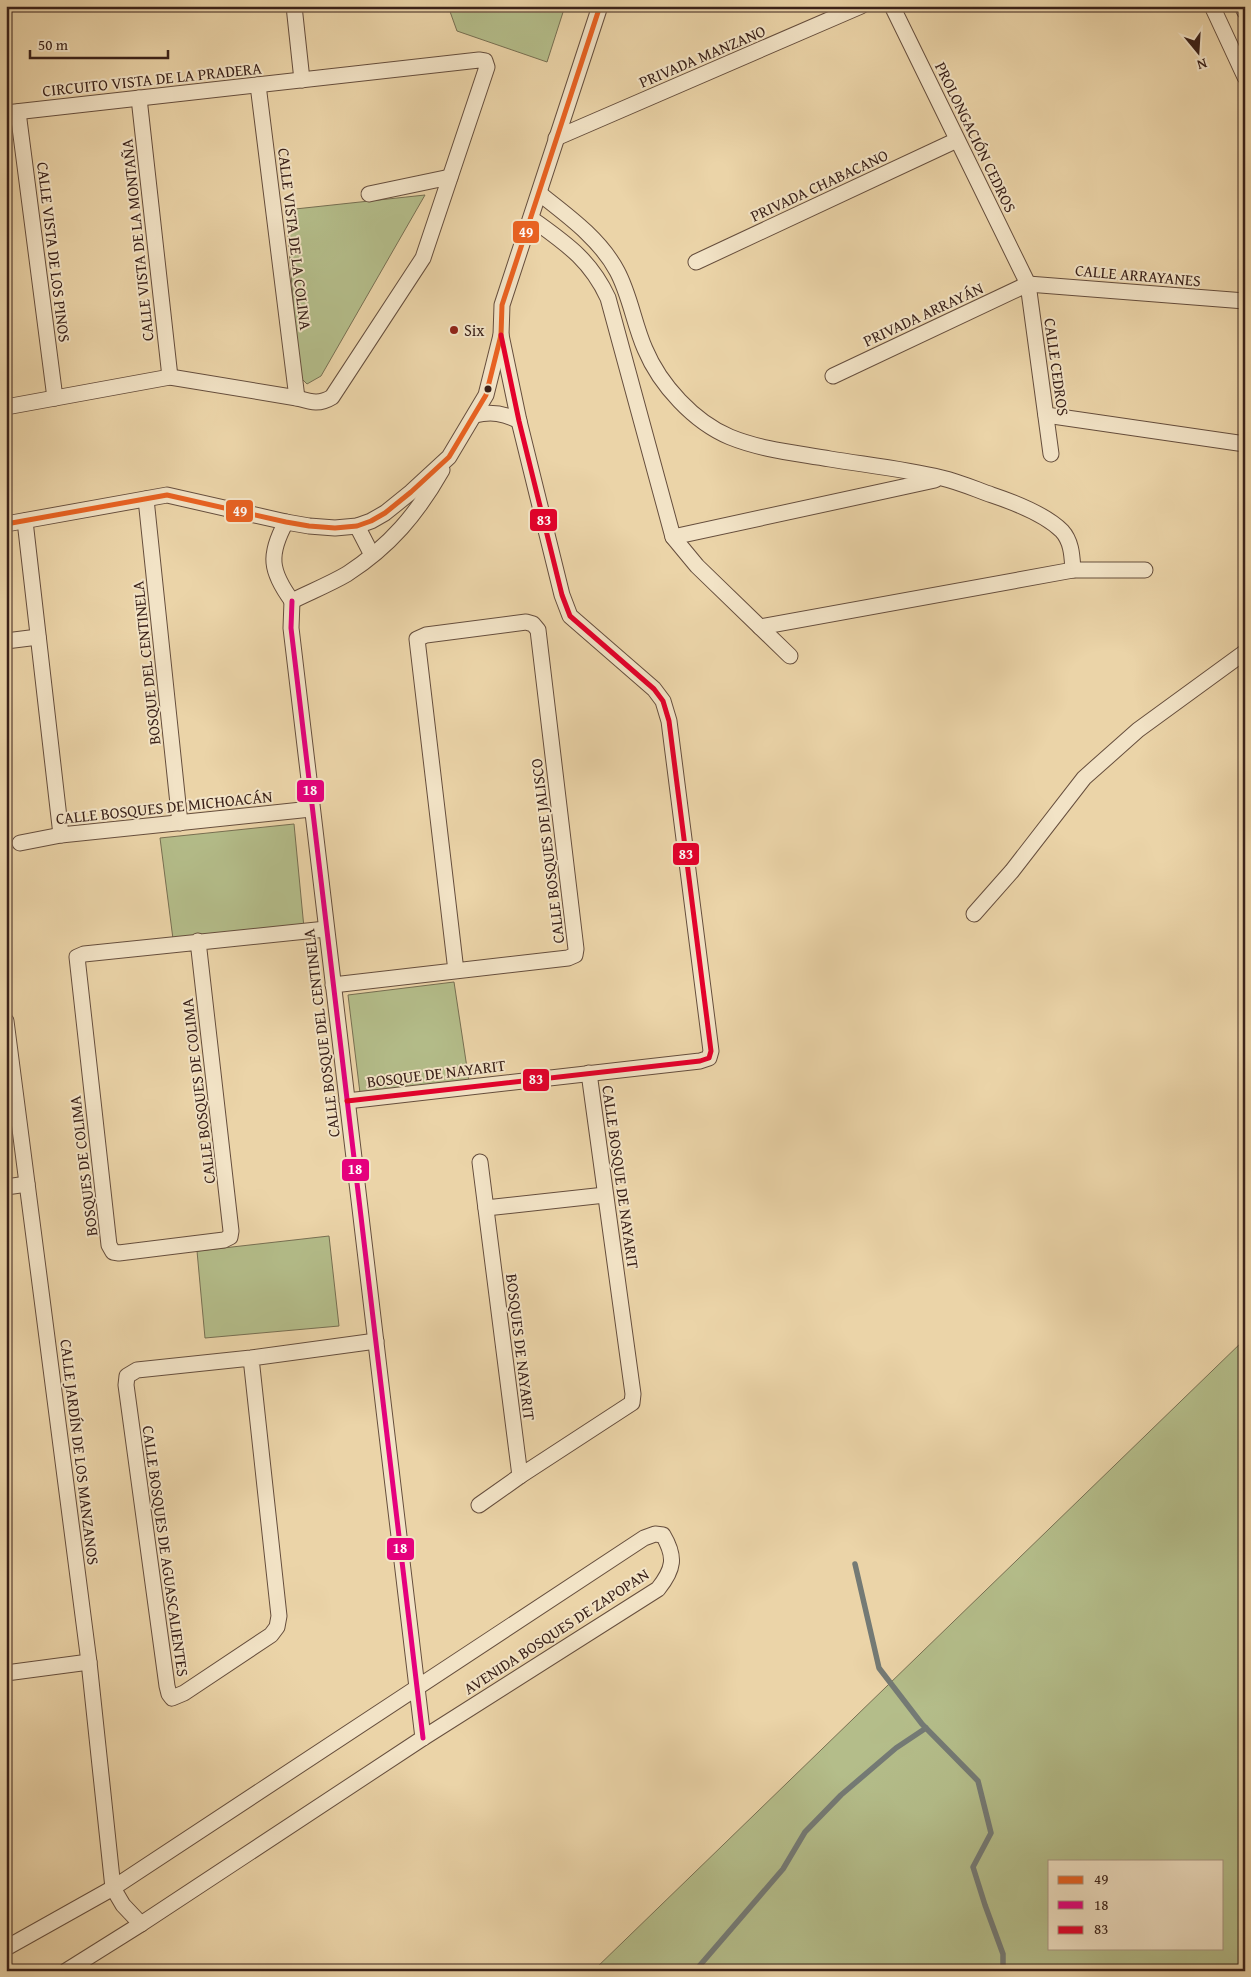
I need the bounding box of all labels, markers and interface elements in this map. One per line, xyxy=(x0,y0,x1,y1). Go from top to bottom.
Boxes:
street label: PRIVADA MANZANO xyxy=(635,18,769,94)
scale bar xyxy=(30,28,168,60)
north arrow xyxy=(1174,28,1224,78)
text: 50 m xyxy=(38,34,69,55)
text: N xyxy=(1194,53,1210,76)
street label: CIRCUITO VISTA DE LA PRADERA xyxy=(41,56,263,102)
street label: PROLONGACIÓN CEDROS xyxy=(929,58,1023,217)
street label: CALLE VISTA DE LA MONTAÑA xyxy=(114,137,160,342)
street label: PRIVADA CHABACANO xyxy=(746,142,892,227)
street label: CALLE VISTA DE LA COLINA xyxy=(272,147,318,332)
street label: CALLE VISTA DE LOS PINOS xyxy=(31,161,77,344)
line badge: 49 xyxy=(512,220,540,244)
text: 49 xyxy=(519,222,533,242)
street label: CALLE ARRAYANES xyxy=(1074,258,1202,292)
street label: PRIVADA ARRAYÁN xyxy=(859,275,987,352)
street label: CALLE CEDROS xyxy=(1038,317,1076,418)
place label: Six xyxy=(464,318,485,342)
marker: Six xyxy=(448,324,460,336)
unlabelled marker xyxy=(483,384,493,394)
line badge: 49 xyxy=(225,499,254,523)
text: 49 xyxy=(233,501,247,521)
line badge: 83 xyxy=(529,508,558,532)
text: 83 xyxy=(537,510,551,530)
street label: BOSQUE DEL CENTINELA xyxy=(125,580,167,746)
street label: CALLE BOSQUES DE JALISCO xyxy=(524,757,570,945)
line badge: 18 xyxy=(296,779,325,803)
text: 18 xyxy=(303,780,317,800)
street label: CALLE BOSQUES DE MICHOACÁN xyxy=(54,784,274,830)
line badge: 83 xyxy=(672,842,700,866)
text: 83 xyxy=(679,844,693,864)
street label: CALLE BOSQUE DEL CENTINELA xyxy=(296,927,346,1139)
street label: CALLE BOSQUES DE COLIMA xyxy=(175,997,221,1185)
street label: BOSQUE DE NAYARIT xyxy=(365,1053,507,1093)
line badge: 83 xyxy=(522,1068,550,1092)
text: 83 xyxy=(529,1069,543,1089)
street label: CALLE BOSQUE DE NAYARIT xyxy=(596,1084,646,1270)
street label: BOSQUES DE COLIMA xyxy=(62,1094,104,1238)
line badge: 18 xyxy=(341,1158,370,1182)
text: 18 xyxy=(348,1159,362,1179)
street label: BOSQUES DE NAYARIT xyxy=(500,1272,542,1422)
street label: CALLE JARDÍN DE LOS MANZANOS xyxy=(54,1338,106,1566)
street label: CALLE BOSQUES DE AGUASCALIENTES xyxy=(137,1424,196,1678)
line badge: 18 xyxy=(386,1537,415,1561)
text: 18 xyxy=(393,1538,407,1558)
street label: AVENIDA BOSQUES DE ZAPOPAN xyxy=(459,1562,654,1700)
legend xyxy=(1048,1860,1224,1950)
text: 49 xyxy=(1094,1868,1108,1889)
text: 18 xyxy=(1094,1894,1108,1915)
text: 83 xyxy=(1094,1918,1108,1939)

